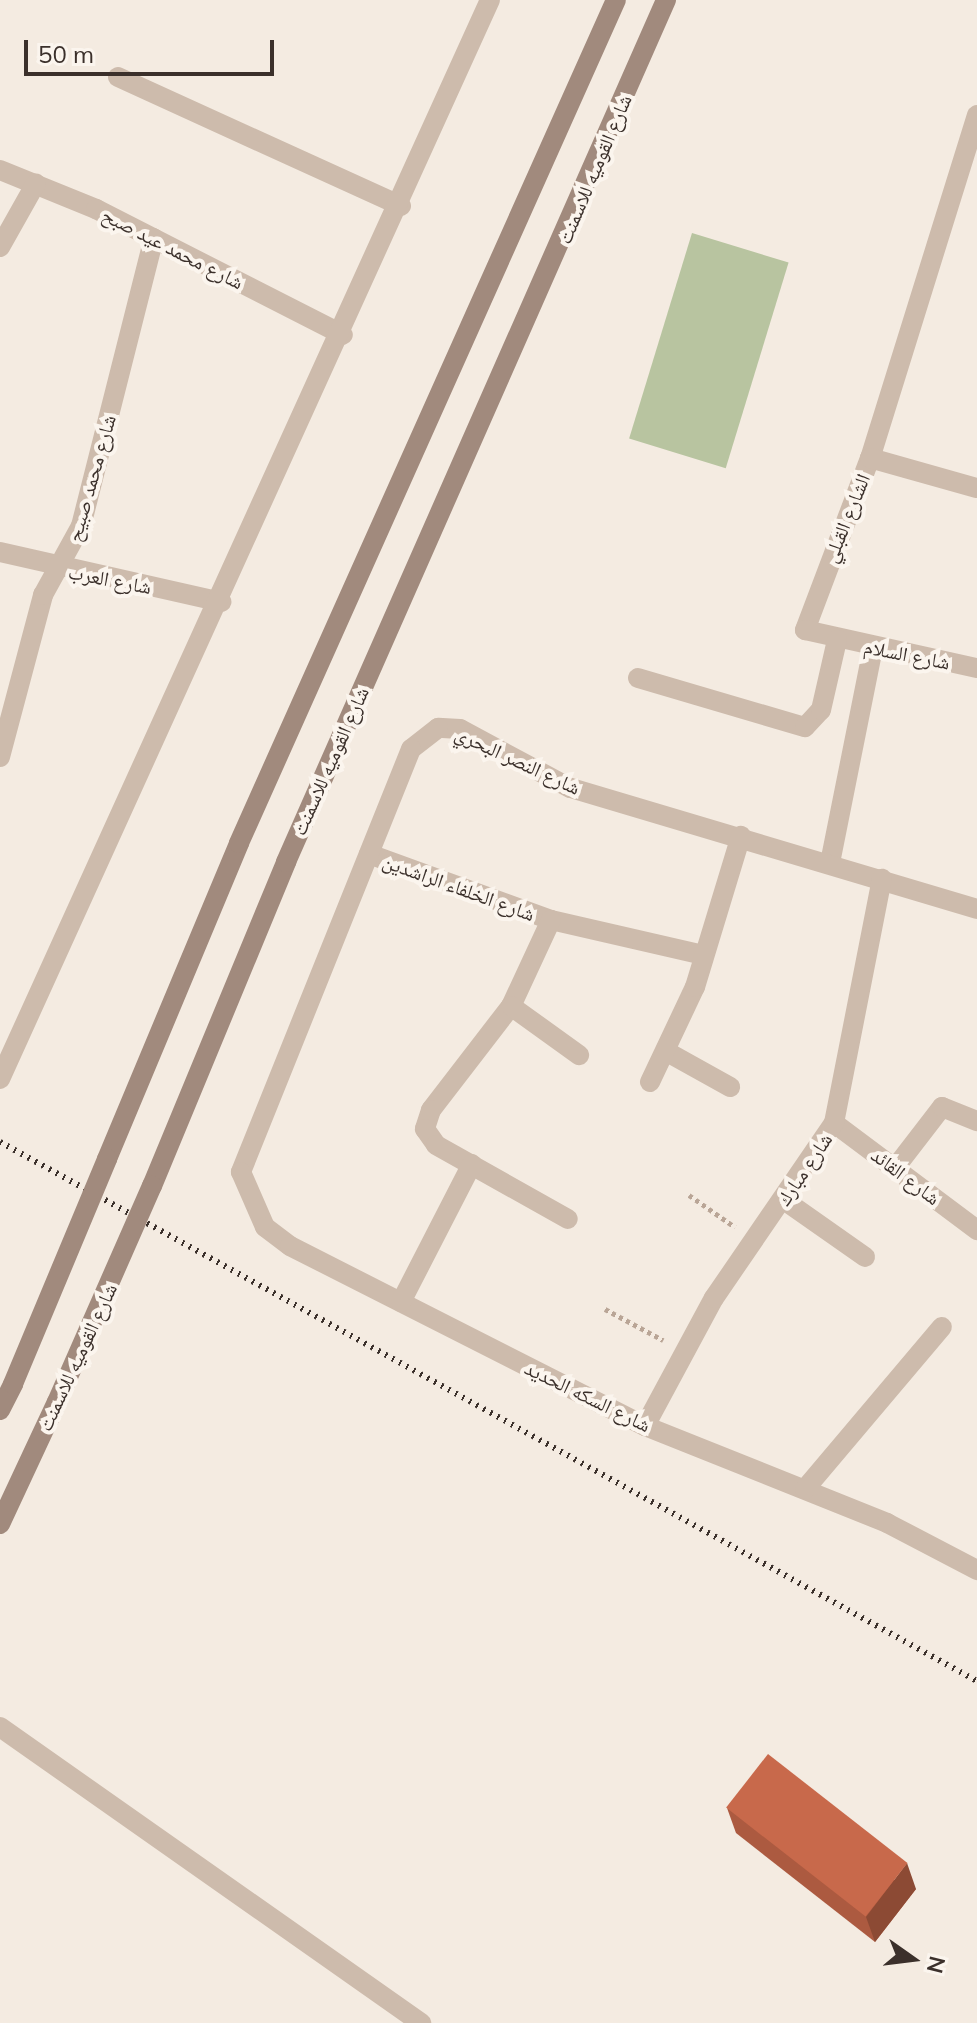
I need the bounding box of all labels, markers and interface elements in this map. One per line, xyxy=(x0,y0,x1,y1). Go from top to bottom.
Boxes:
scale bar xyxy=(28,24,278,74)
text: 50 m xyxy=(38,39,94,69)
street label: شارع القوميه للاسمنت xyxy=(552,91,636,247)
street label: شارع محمد عيد صبح xyxy=(98,202,248,294)
street label: شارع محمد صبيح xyxy=(61,412,121,544)
street label: الشارع القبلي xyxy=(817,470,875,566)
street label: شارع العرب xyxy=(66,559,154,599)
street label: شارع السلام xyxy=(862,634,952,674)
street label: شارع القوميه للاسمنت xyxy=(287,683,373,839)
street label: شارع النصر البحري xyxy=(452,720,584,800)
street label: شارع الخلفاء الراشدين xyxy=(380,848,538,926)
street label: شارع مبارك xyxy=(771,1128,837,1210)
street label: شارع القائد xyxy=(867,1142,945,1210)
street label: شارع القوميه للاسمنت xyxy=(32,1279,122,1435)
street label: شارع السكه الحديد xyxy=(521,1355,655,1437)
north arrow xyxy=(873,1919,953,1999)
text: N xyxy=(921,1953,952,1976)

